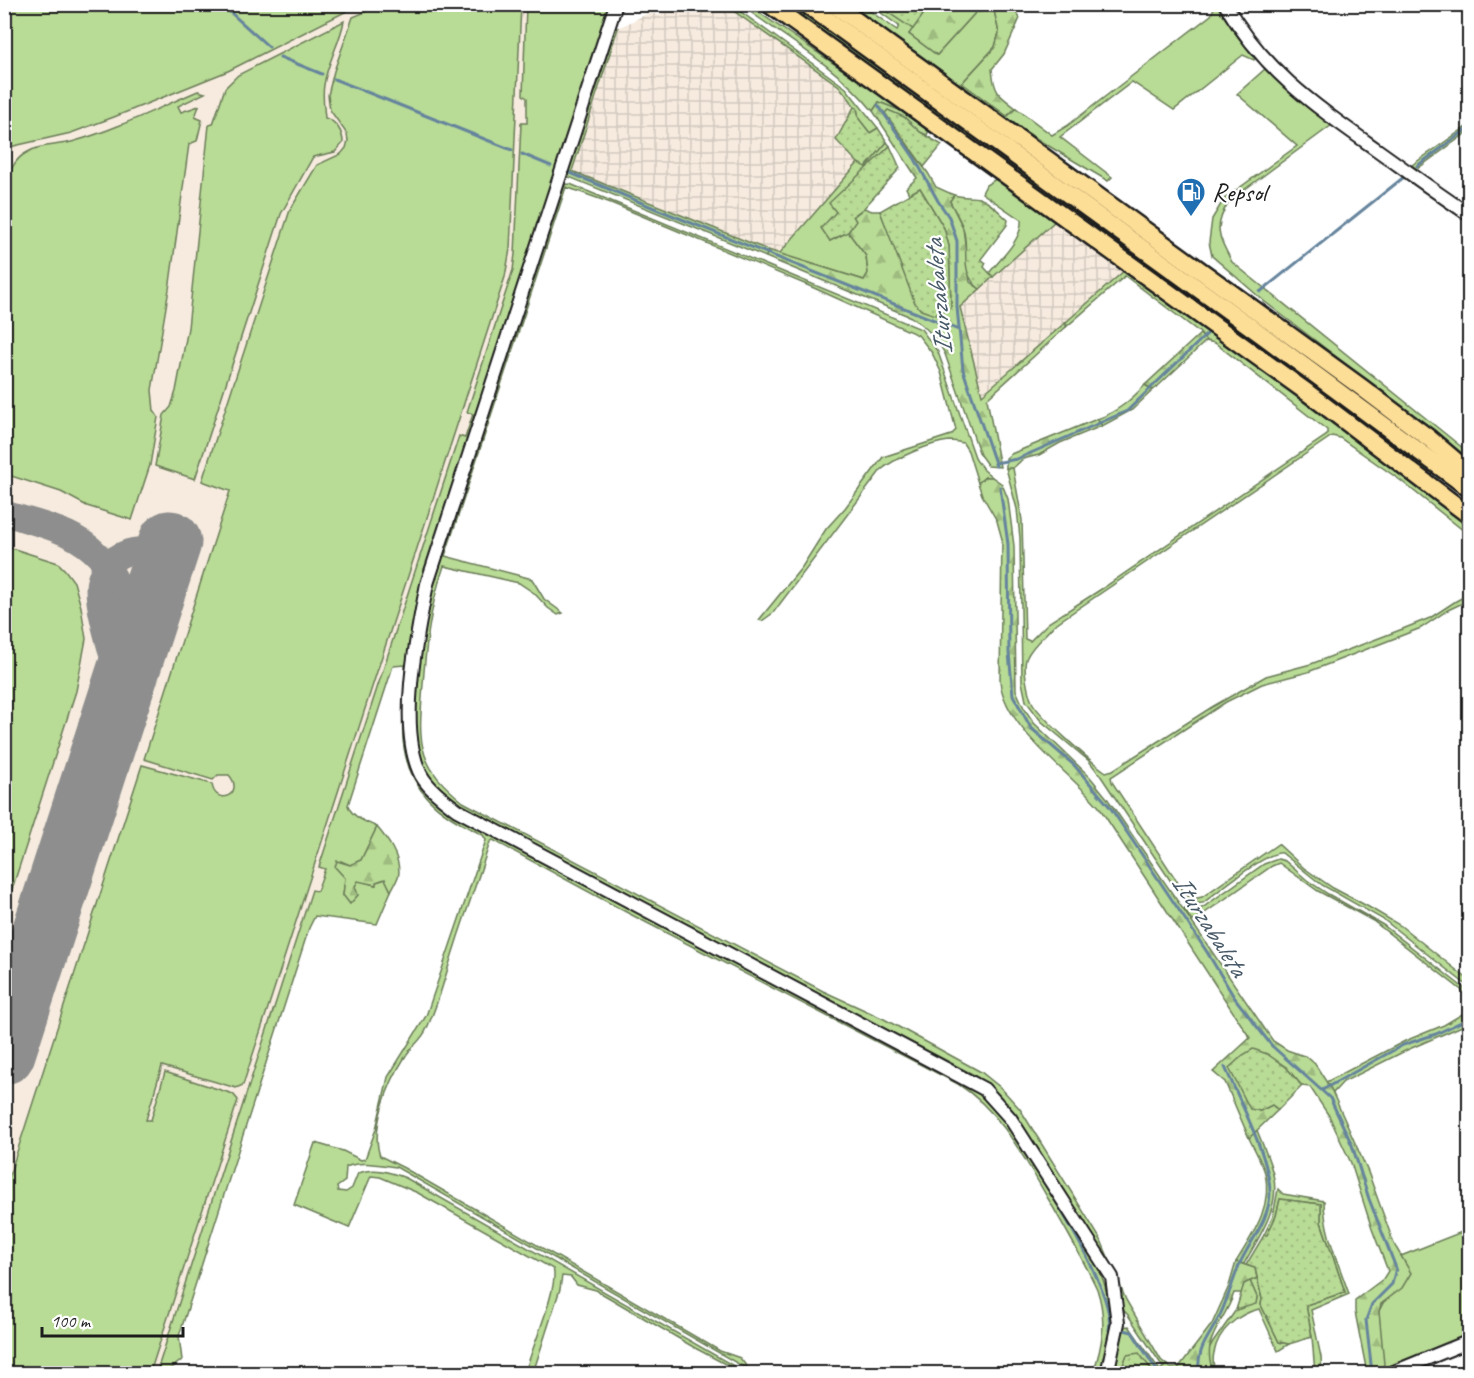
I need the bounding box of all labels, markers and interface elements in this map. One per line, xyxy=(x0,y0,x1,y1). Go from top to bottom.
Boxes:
fuel station icon: Repsol xyxy=(1175,176,1207,218)
place label: Repsol xyxy=(1212,176,1271,209)
water label: Iturzabaleta xyxy=(916,236,960,356)
water label: Iturzabaleta xyxy=(1164,868,1257,984)
scale bar xyxy=(42,1300,183,1338)
text: 100 m xyxy=(51,1310,92,1332)

